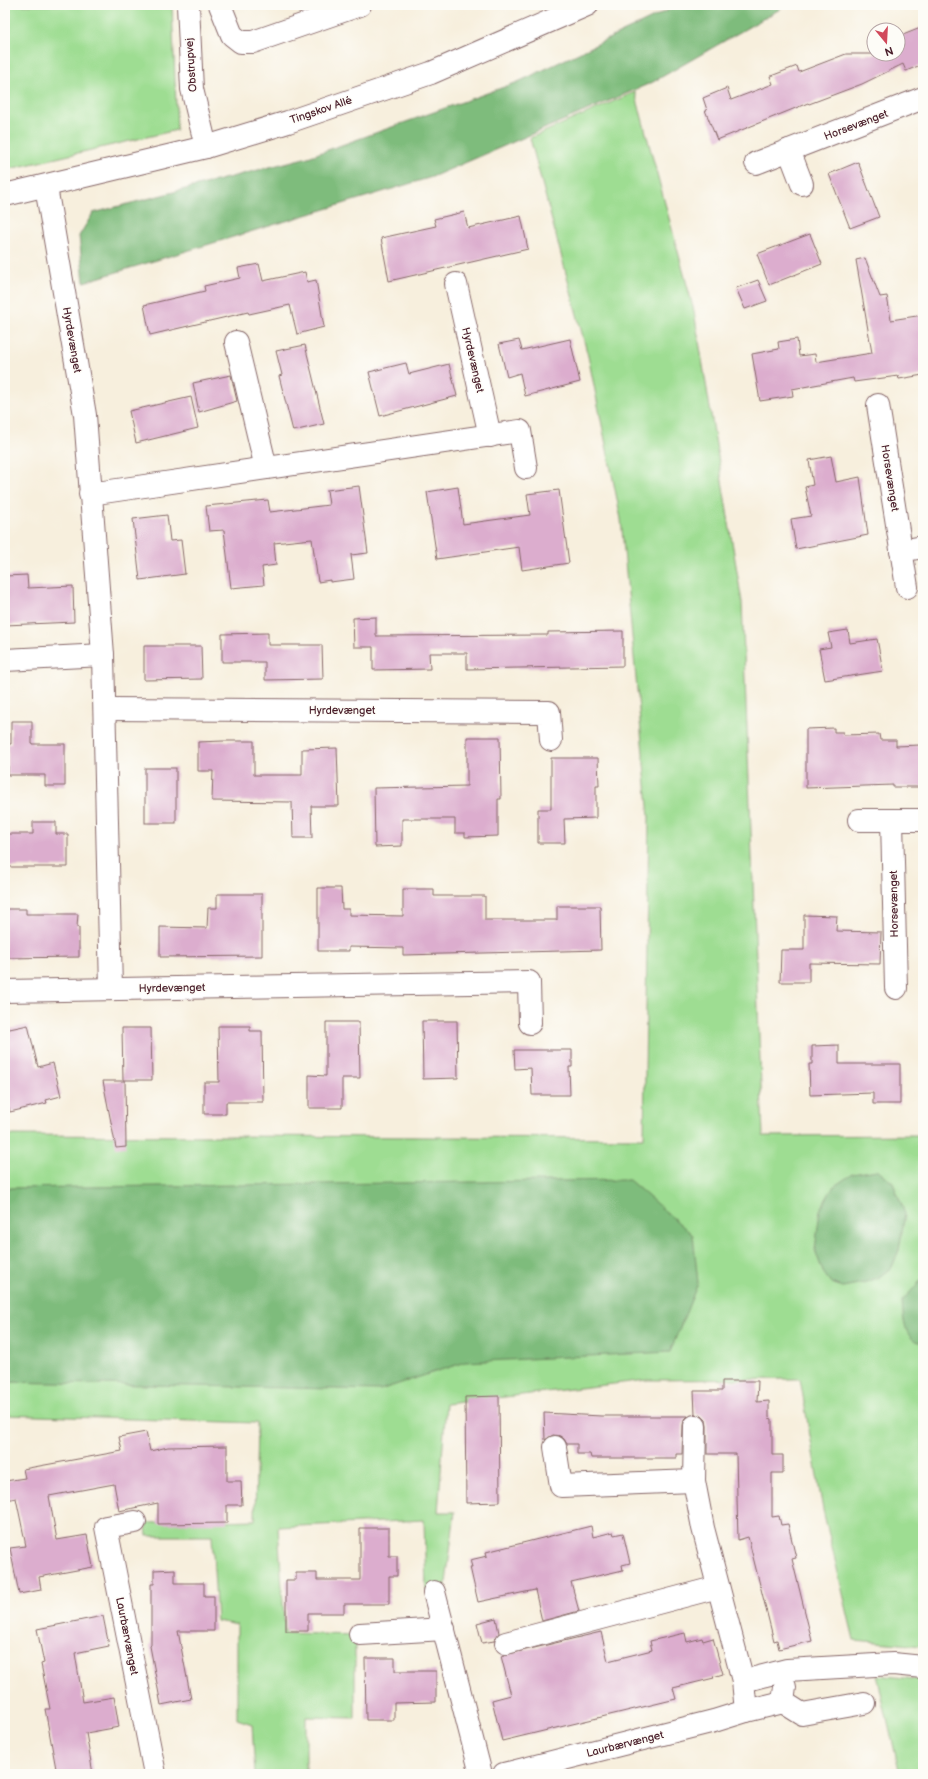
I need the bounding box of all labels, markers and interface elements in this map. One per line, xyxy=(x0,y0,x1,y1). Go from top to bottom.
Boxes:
north arrow xyxy=(866,22,906,62)
street label: Obstrupvej xyxy=(183,38,199,92)
text: N xyxy=(883,44,895,58)
street label: Tingskov Allé xyxy=(288,93,354,127)
street label: Horsevænget xyxy=(822,107,890,143)
street label: Hyrdevænget xyxy=(60,306,84,375)
street label: Hyrdevænget xyxy=(459,326,487,395)
street label: Horsevænget xyxy=(878,444,902,513)
street label: Hyrdevænget xyxy=(309,704,376,717)
street label: Horsevænget xyxy=(887,870,901,938)
street label: Hyrdevænget xyxy=(139,981,206,995)
street label: Laurbærvænget xyxy=(113,1596,141,1677)
street label: Laurbærvænget xyxy=(585,1728,666,1760)

